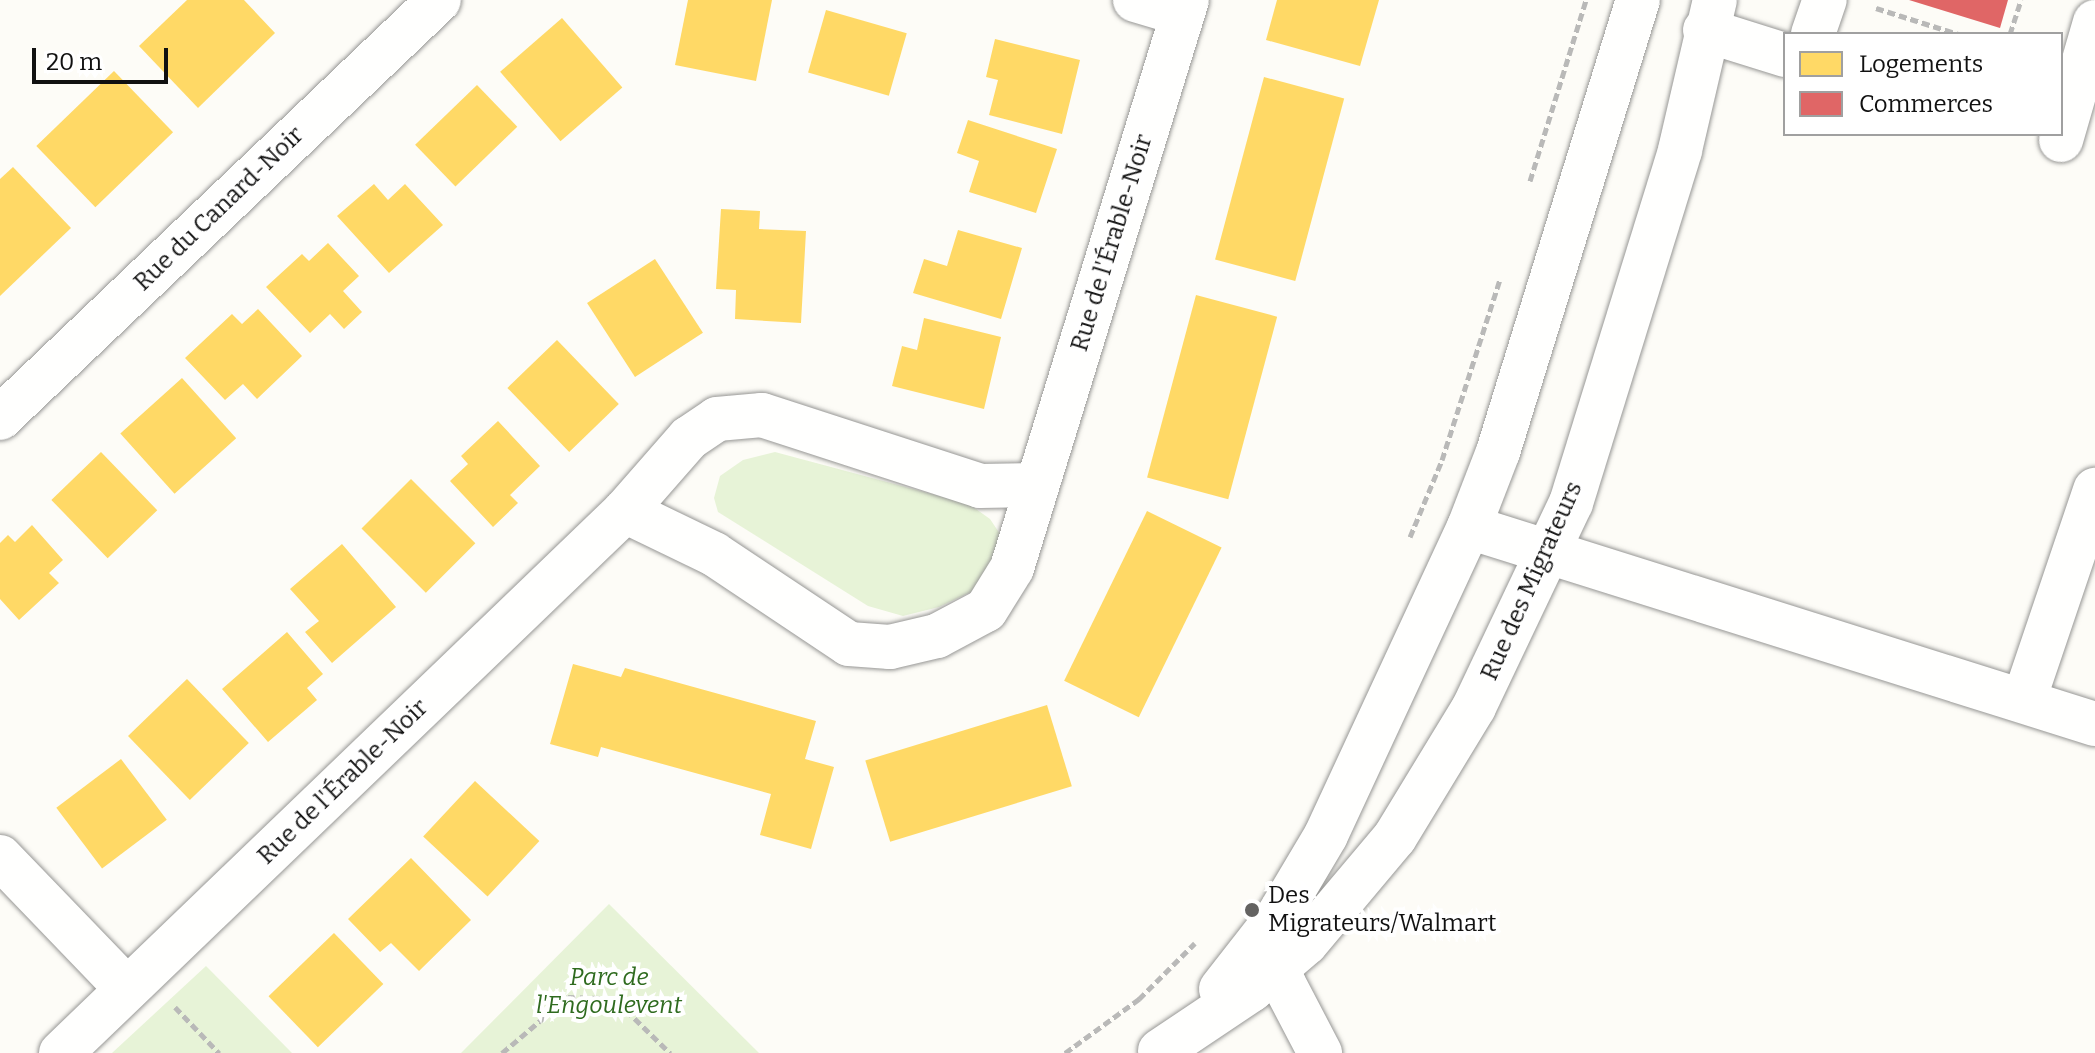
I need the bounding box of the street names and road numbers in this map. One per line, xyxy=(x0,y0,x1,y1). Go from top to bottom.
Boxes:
street label: Rue du Canard-Noir xyxy=(128,121,310,297)
street label: Rue de l'Érable-Noir xyxy=(1065,131,1159,355)
street label: Rue des Migrateurs xyxy=(1475,477,1589,685)
street label: Rue de l'Érable-Noir xyxy=(252,693,434,871)

